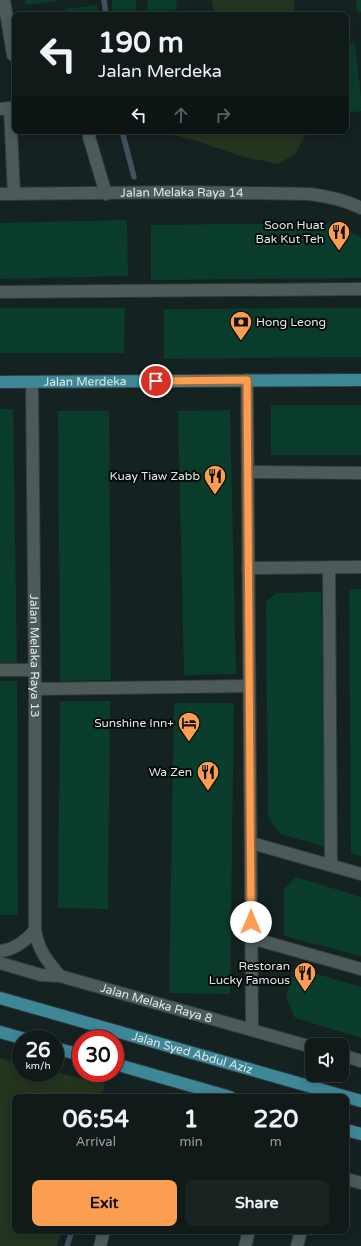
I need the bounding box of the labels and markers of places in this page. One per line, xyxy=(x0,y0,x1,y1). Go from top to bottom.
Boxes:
place label: Soon Huat Bak Kut Teh xyxy=(256,218,324,246)
restaurant icon: Soon Huat Bak Kut Teh xyxy=(326,219,352,252)
bank icon: Hong Leong xyxy=(228,309,254,342)
place label: Hong Leong xyxy=(256,315,326,329)
pin xyxy=(139,364,173,398)
restaurant icon: Kuay Tiaw Zabb xyxy=(202,463,228,496)
place label: Kuay Tiaw Zabb xyxy=(109,469,200,483)
hotel icon: Sunshine Inn+ xyxy=(176,710,202,743)
place label: Sunshine Inn+ xyxy=(94,716,174,730)
restaurant icon: Wa Zen xyxy=(195,759,221,792)
place label: Wa Zen xyxy=(149,765,192,779)
place label: Restoran Lucky Famous xyxy=(209,959,290,987)
restaurant icon: Restoran Lucky Famous xyxy=(292,960,318,993)

